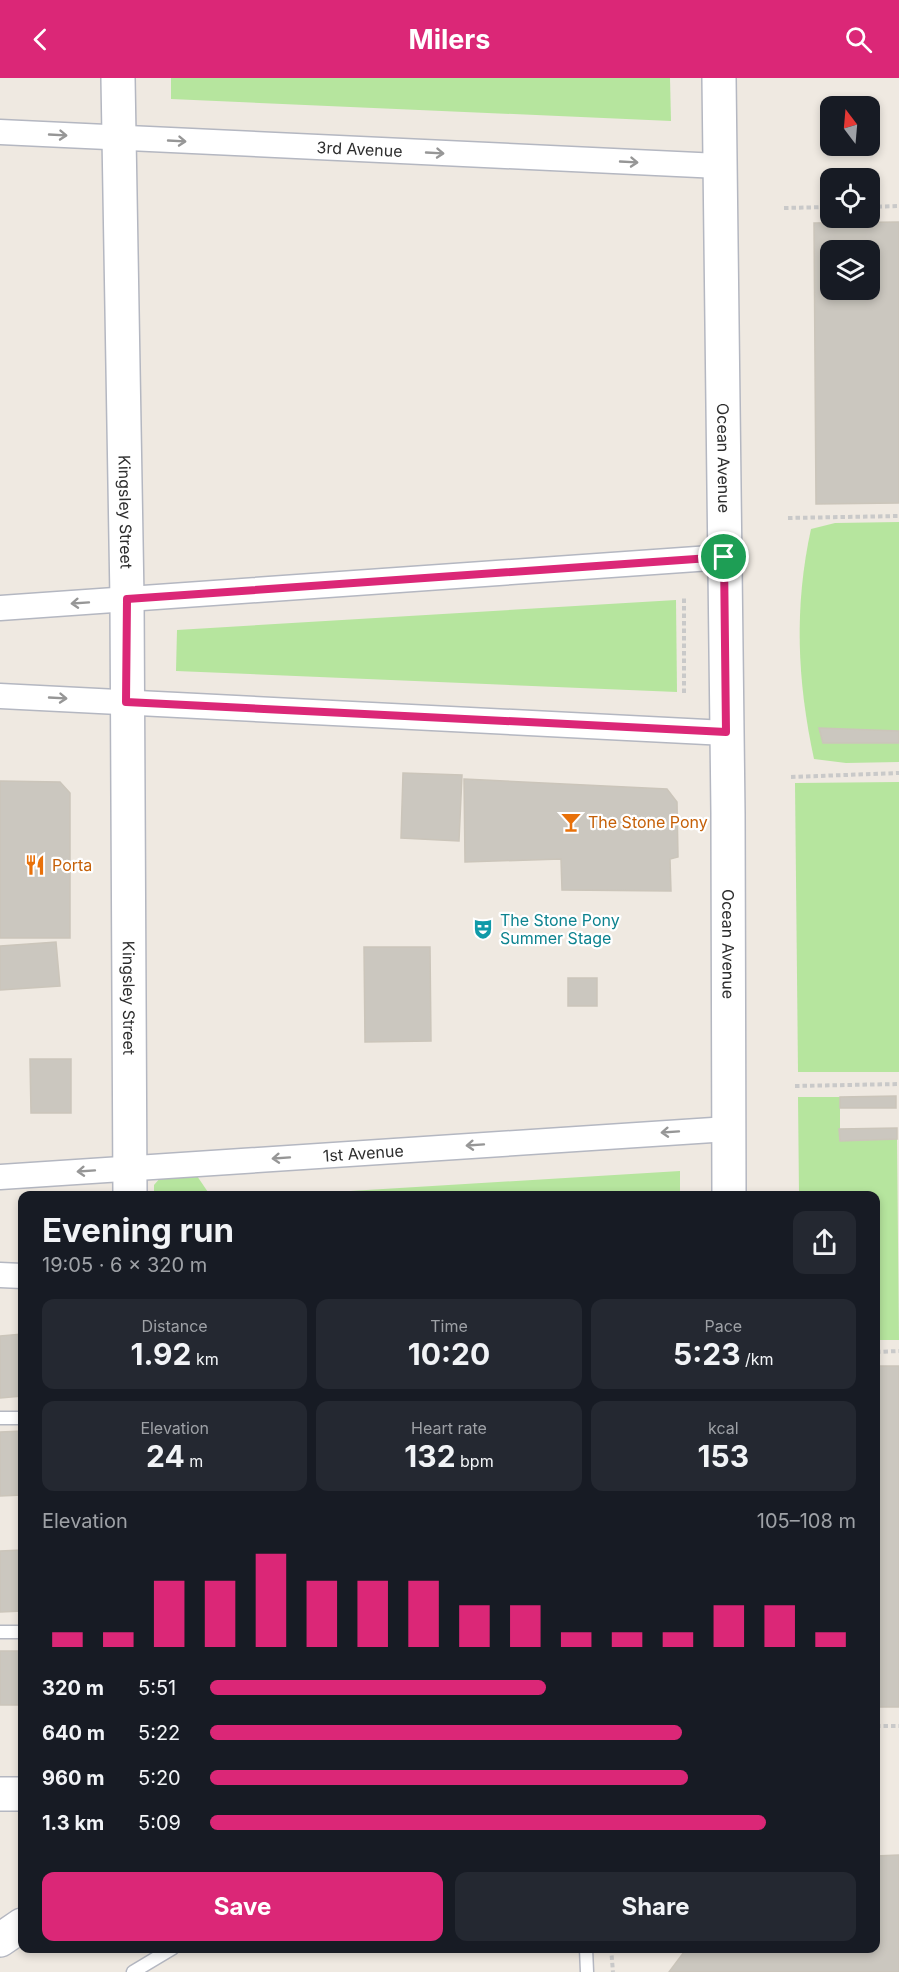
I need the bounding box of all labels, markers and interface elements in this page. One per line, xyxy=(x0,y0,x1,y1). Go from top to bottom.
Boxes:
icon: back xyxy=(24,23,57,56)
text: Milers xyxy=(409,23,491,56)
icon: search xyxy=(842,23,875,56)
north arrow xyxy=(820,96,880,156)
map controls xyxy=(820,96,880,300)
one-way arrow xyxy=(48,130,68,141)
one-way arrow xyxy=(166,135,186,146)
street label: 3rd Avenue xyxy=(316,137,403,161)
one-way arrow xyxy=(424,147,444,159)
one-way arrow xyxy=(619,156,639,167)
button: locate xyxy=(820,168,880,228)
button: layers xyxy=(820,240,880,300)
street label: Ocean Avenue xyxy=(713,403,734,513)
street label: Kingsley Street xyxy=(115,455,136,569)
pin xyxy=(698,531,749,582)
icon: arrive xyxy=(707,540,740,573)
one-way arrow xyxy=(70,597,90,608)
one-way arrow xyxy=(48,693,68,704)
bar icon: The Stone Pony xyxy=(559,810,583,834)
place label: The Stone Pony xyxy=(588,812,708,832)
restaurant icon: Porta xyxy=(23,853,47,877)
place label: Porta xyxy=(52,855,92,875)
street label: Ocean Avenue xyxy=(718,889,738,999)
place label: The Stone Pony Summer Stage xyxy=(500,910,620,948)
theatre icon: The Stone Pony Summer Stage xyxy=(471,917,495,941)
street label: Kingsley Street xyxy=(119,941,139,1055)
one-way arrow xyxy=(661,1127,681,1138)
street label: 1st Avenue xyxy=(322,1140,404,1166)
one-way arrow xyxy=(466,1140,486,1151)
one-way arrow xyxy=(271,1152,291,1163)
one-way arrow xyxy=(77,1165,97,1176)
text: Evening run xyxy=(42,1210,234,1250)
button: share xyxy=(793,1211,856,1274)
text: 19:05 · 6 × 320 m xyxy=(42,1253,207,1277)
text: Distance xyxy=(142,1316,208,1336)
text: Time xyxy=(430,1316,468,1336)
text: Pace xyxy=(704,1316,742,1336)
text: 1.92 xyxy=(131,1336,191,1372)
text: 10:20 xyxy=(408,1336,490,1372)
text: 5:23 xyxy=(673,1336,741,1372)
text: km xyxy=(191,1349,219,1369)
text: /km xyxy=(741,1349,774,1369)
text: Elevation xyxy=(140,1418,209,1438)
text: Heart rate xyxy=(411,1418,487,1438)
text: kcal xyxy=(708,1418,739,1438)
text: 24 xyxy=(146,1438,185,1474)
text: 132 xyxy=(404,1438,456,1474)
text: 153 xyxy=(698,1438,749,1474)
text: m xyxy=(185,1451,203,1471)
text: bpm xyxy=(456,1451,494,1471)
text: Elevation xyxy=(42,1509,128,1533)
text: 105–108 m xyxy=(757,1509,856,1533)
text: 320 m xyxy=(42,1676,104,1700)
text: 5:51 xyxy=(138,1676,176,1700)
text: 640 m xyxy=(42,1721,105,1745)
text: 5:22 xyxy=(138,1721,180,1745)
text: 960 m xyxy=(42,1766,104,1790)
text: 5:20 xyxy=(138,1766,181,1790)
text: 1.3 km xyxy=(42,1811,104,1835)
text: 5:09 xyxy=(138,1811,181,1835)
button: Save xyxy=(42,1872,443,1941)
button: Share xyxy=(455,1872,856,1941)

